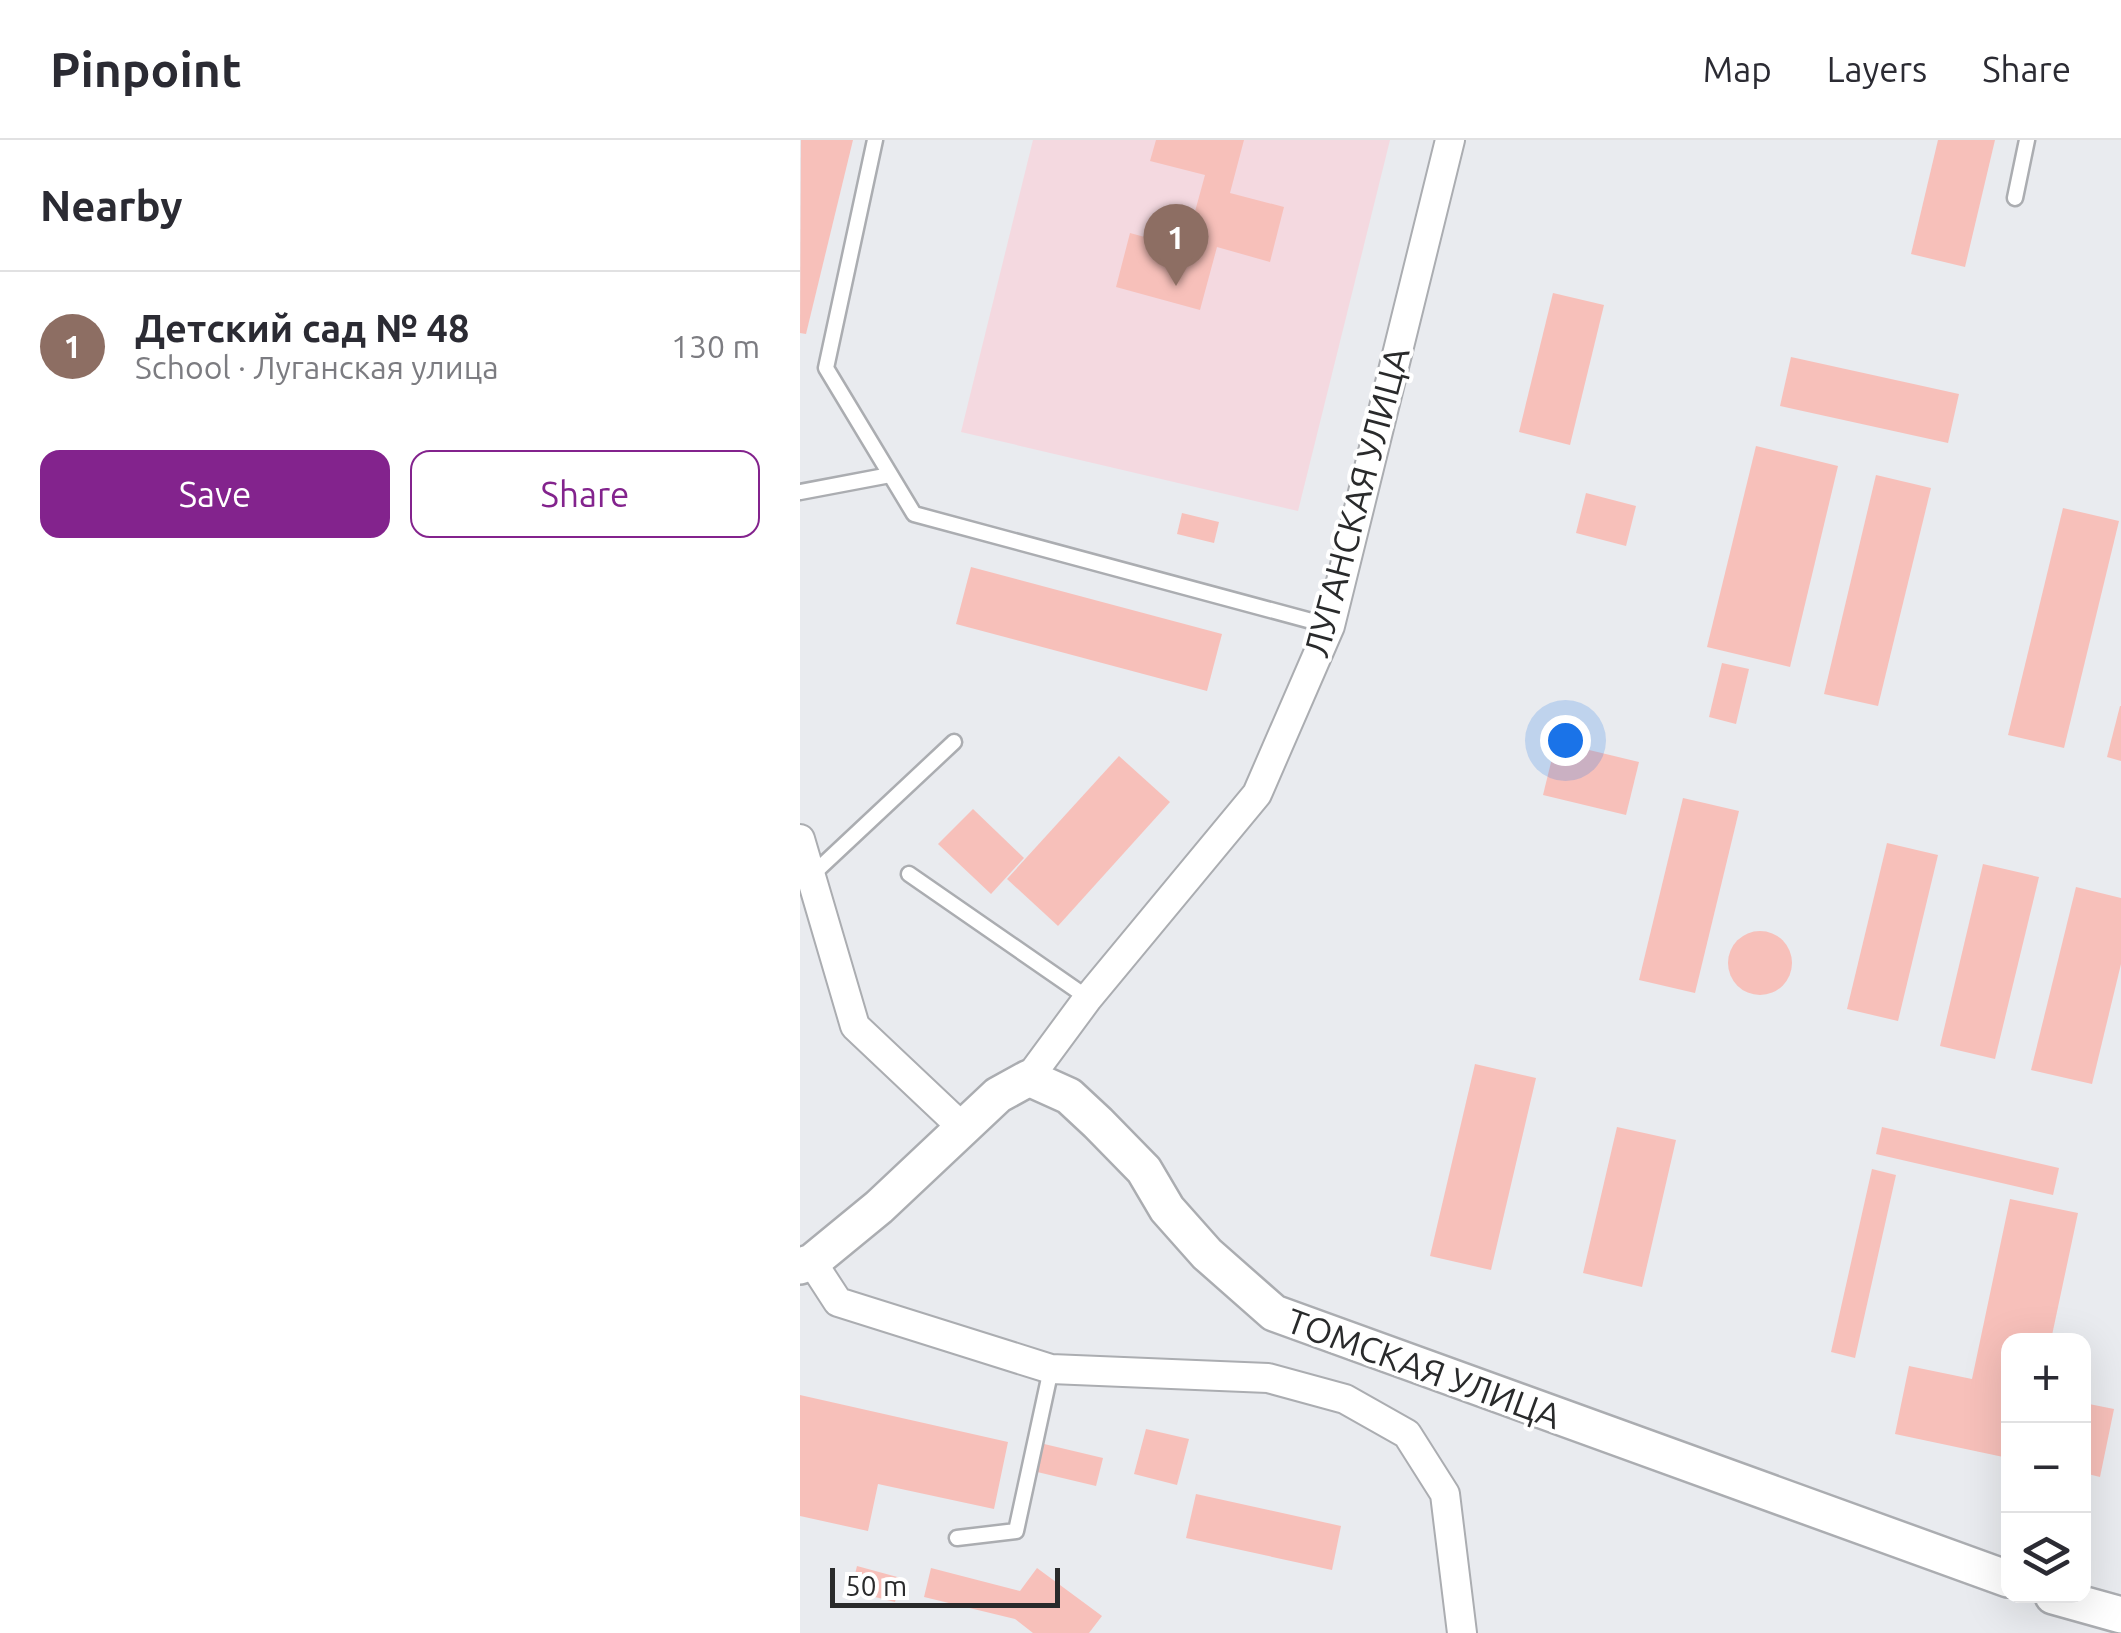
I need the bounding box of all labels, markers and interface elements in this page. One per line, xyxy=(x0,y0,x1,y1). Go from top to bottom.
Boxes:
text: Pinpoint xyxy=(50,42,242,96)
text: Map xyxy=(1703,49,1772,89)
text: Layers xyxy=(1827,49,1927,89)
text: Share xyxy=(1982,49,2071,89)
text: Nearby xyxy=(40,182,183,229)
pin: 1 xyxy=(1144,204,1208,286)
text: Детский сад № 48 xyxy=(135,307,469,349)
text: 1 xyxy=(63,328,82,364)
text: 130 m xyxy=(671,328,760,364)
street label: ЛУГАНСКАЯ УЛИЦА xyxy=(1295,343,1417,661)
text: School · Луганская улица xyxy=(135,349,499,385)
button: Save xyxy=(40,450,390,538)
button: Share xyxy=(410,450,760,538)
your location xyxy=(1540,715,1591,766)
street label: ТОМСКАЯ УЛИЦА xyxy=(1282,1300,1567,1436)
map controls xyxy=(2001,1333,2091,1603)
button: + xyxy=(2001,1333,2091,1423)
button: − xyxy=(2001,1423,2091,1513)
button: layers xyxy=(2001,1513,2091,1603)
scale bar xyxy=(830,1563,1060,1608)
text: 50 m xyxy=(845,1570,907,1601)

